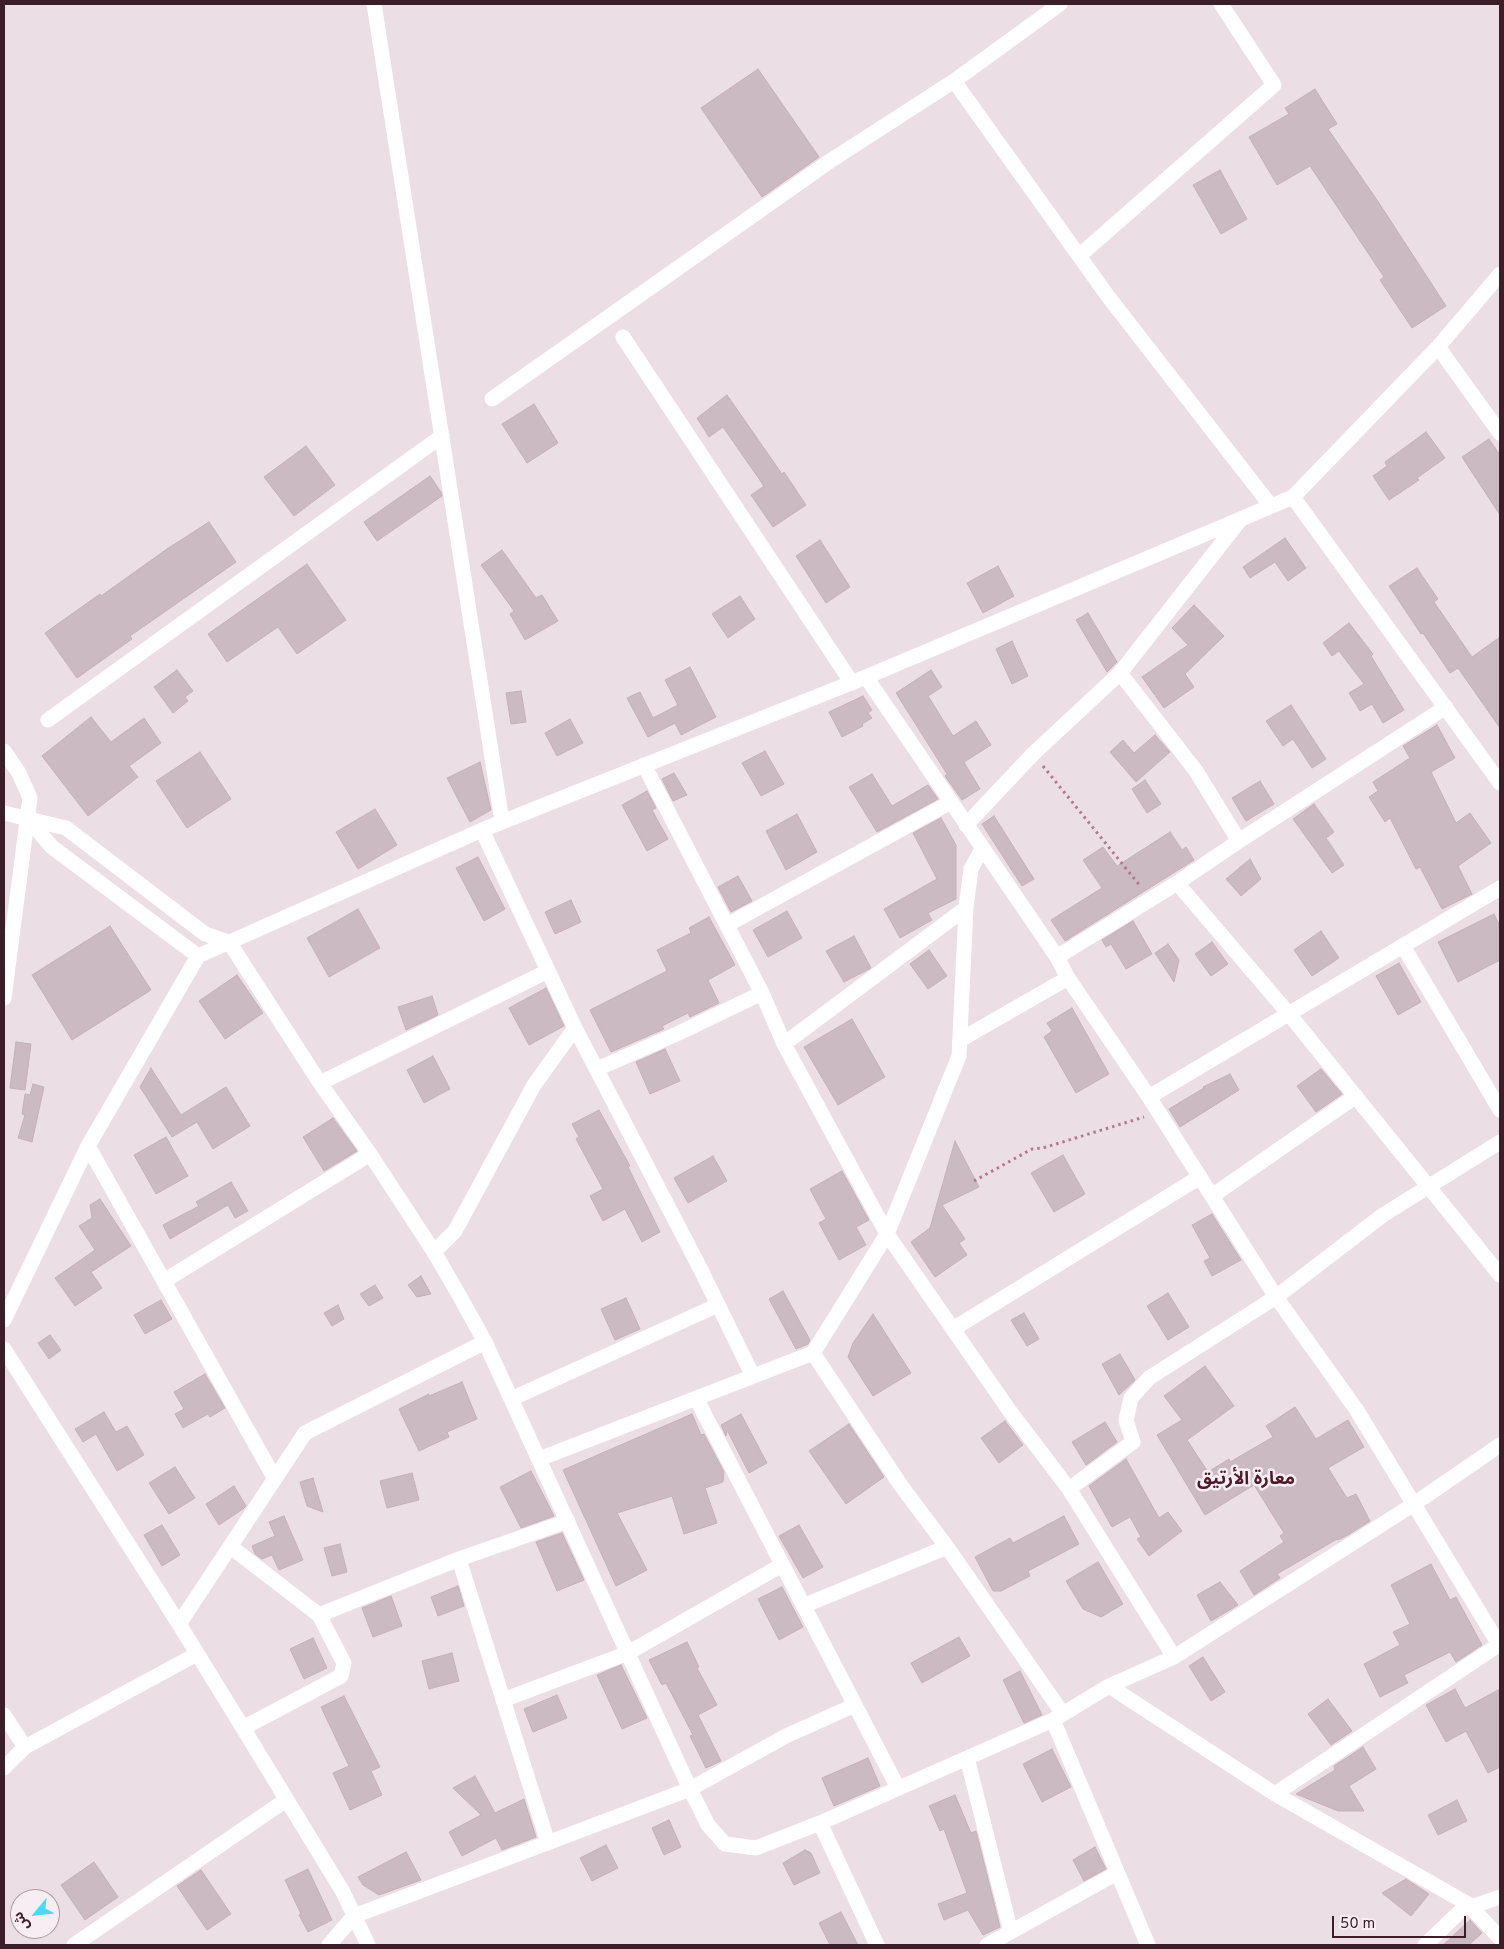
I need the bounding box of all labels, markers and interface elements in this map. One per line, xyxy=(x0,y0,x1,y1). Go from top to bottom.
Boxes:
district label: معارة الأرتيق xyxy=(1197,1469,1295,1491)
north arrow xyxy=(10,1889,60,1939)
scale bar xyxy=(1334,1906,1468,1938)
text: ش xyxy=(10,1908,34,1933)
text: 50 m xyxy=(1340,1915,1375,1934)

